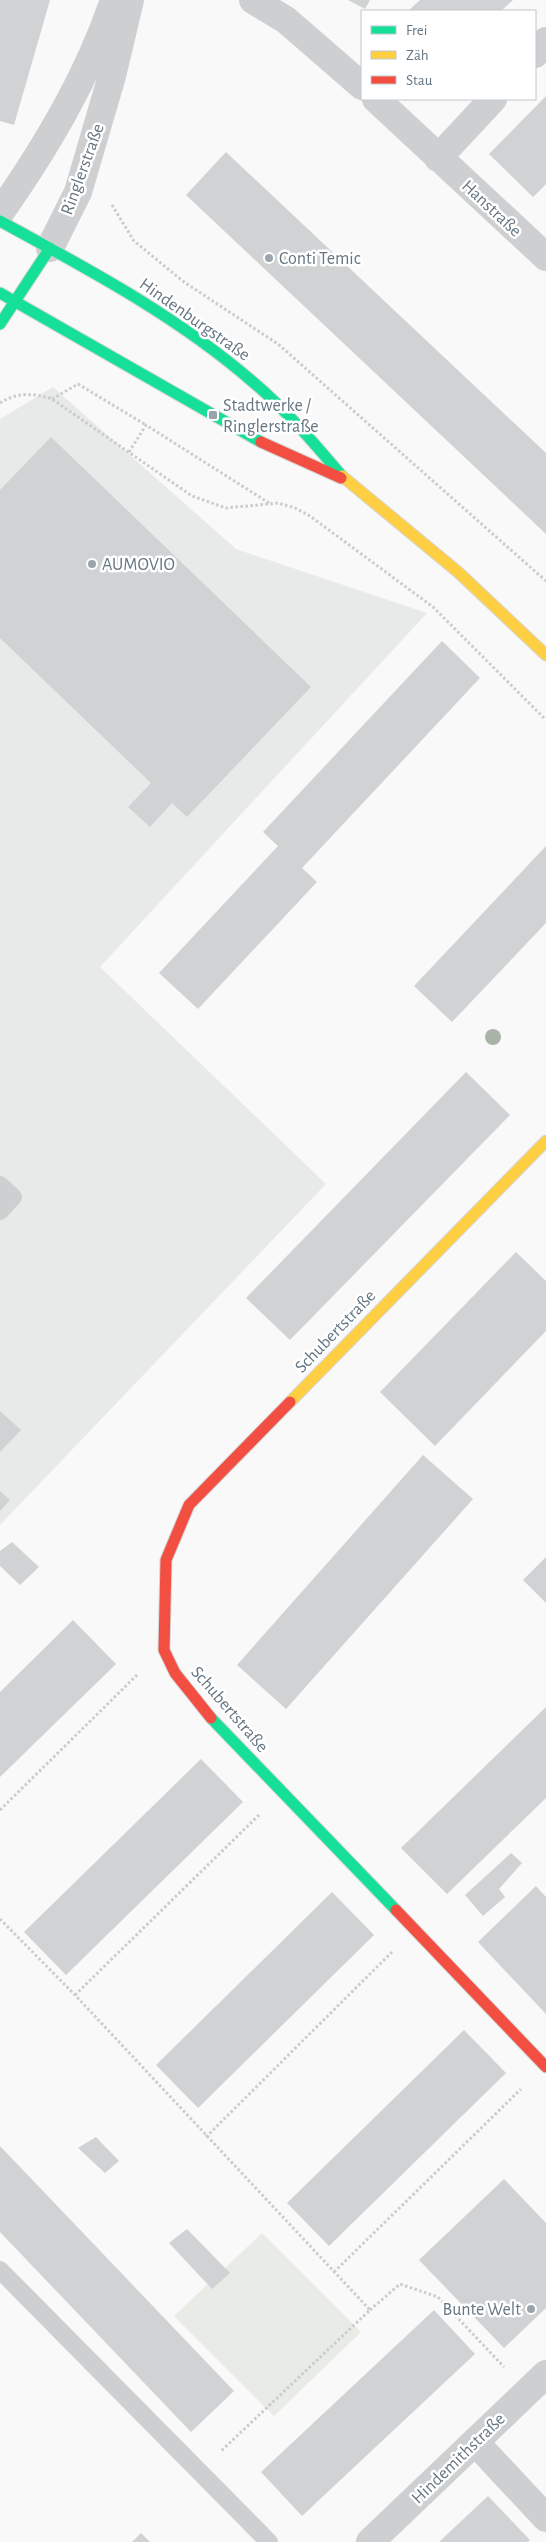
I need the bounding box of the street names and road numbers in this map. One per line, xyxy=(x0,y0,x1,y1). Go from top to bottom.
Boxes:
street label: Ringlerstraße xyxy=(58,121,108,217)
street label: Hanstraße xyxy=(458,177,525,241)
street label: Hindenburgstraße xyxy=(136,275,253,365)
street label: Schubertstraße xyxy=(292,1287,379,1377)
street label: Schubertstraße xyxy=(187,1663,271,1756)
street label: Hindemithstraße xyxy=(409,2410,509,2508)

